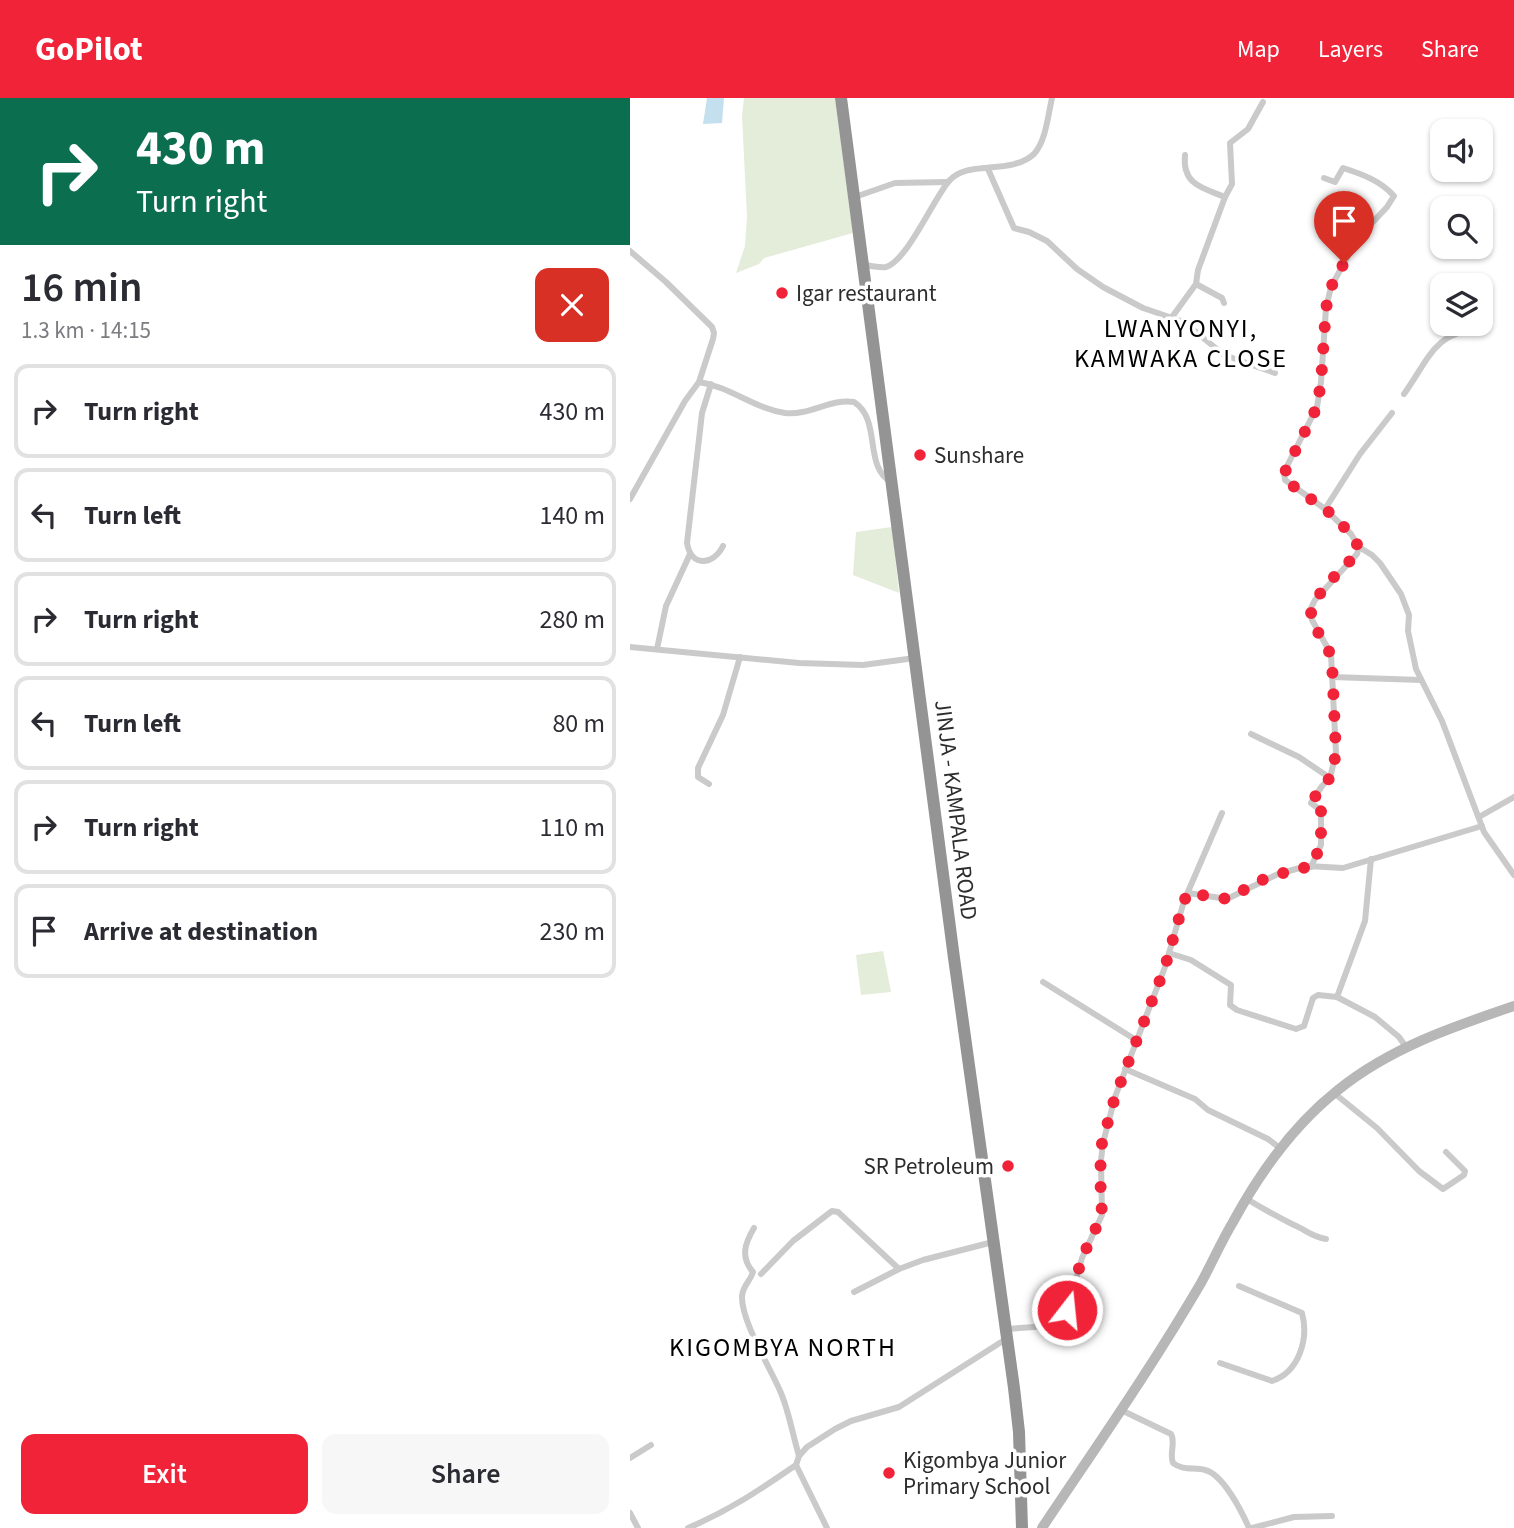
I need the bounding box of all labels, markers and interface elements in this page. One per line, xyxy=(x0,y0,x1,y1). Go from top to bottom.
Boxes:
text: GoPilot xyxy=(35,26,143,73)
text: Map xyxy=(1237,32,1280,67)
text: Layers xyxy=(1318,32,1383,67)
text: Share xyxy=(1421,32,1479,67)
text: 430 m xyxy=(136,114,265,184)
map controls xyxy=(1430,119,1493,336)
button: sound xyxy=(1430,119,1493,182)
icon: right xyxy=(21,126,112,217)
text: Turn right xyxy=(136,179,267,225)
pin xyxy=(1314,191,1374,263)
button: search xyxy=(1430,196,1493,259)
icon: arrive xyxy=(1325,202,1363,240)
text: 16 min xyxy=(21,258,142,318)
button: close xyxy=(535,268,609,342)
button: layers xyxy=(1430,273,1493,336)
place label: Igar restaurant xyxy=(796,277,937,310)
marker: Igar restaurant xyxy=(774,285,790,301)
district label: LWANYONYI, KAMWAKA CLOSE xyxy=(1074,310,1288,377)
text: 1.3 km · 14:15 xyxy=(21,314,151,347)
icon: right xyxy=(25,392,63,430)
text: Turn right xyxy=(84,393,199,430)
text: 430 m xyxy=(539,393,605,430)
place label: Sunshare xyxy=(934,439,1024,472)
marker: Sunshare xyxy=(912,447,928,463)
icon: left xyxy=(25,496,63,534)
text: Turn left xyxy=(84,497,181,534)
text: 140 m xyxy=(539,497,605,534)
icon: right xyxy=(25,600,63,638)
text: Turn right xyxy=(84,601,199,638)
text: 280 m xyxy=(539,601,605,638)
street label: JINJA - KAMPALA ROAD xyxy=(926,698,986,922)
icon: left xyxy=(25,704,63,742)
text: Turn left xyxy=(84,705,181,742)
text: 80 m xyxy=(552,705,605,742)
icon: right xyxy=(25,808,63,846)
text: Turn right xyxy=(84,809,199,846)
text: 110 m xyxy=(539,809,605,846)
icon: arrive xyxy=(25,912,63,950)
text: Arrive at destination xyxy=(84,913,318,950)
text: 230 m xyxy=(539,913,605,950)
place label: SR Petroleum xyxy=(864,1150,994,1183)
marker: SR Petroleum xyxy=(1000,1158,1016,1174)
position arrow xyxy=(1030,1273,1104,1347)
district label: KIGOMBYA NORTH xyxy=(669,1329,897,1366)
button: Exit xyxy=(21,1434,308,1514)
button: Share xyxy=(322,1434,609,1514)
place label: Kigombya Junior Primary School xyxy=(903,1444,1067,1503)
marker: Kigombya Junior Primary School xyxy=(881,1465,897,1481)

